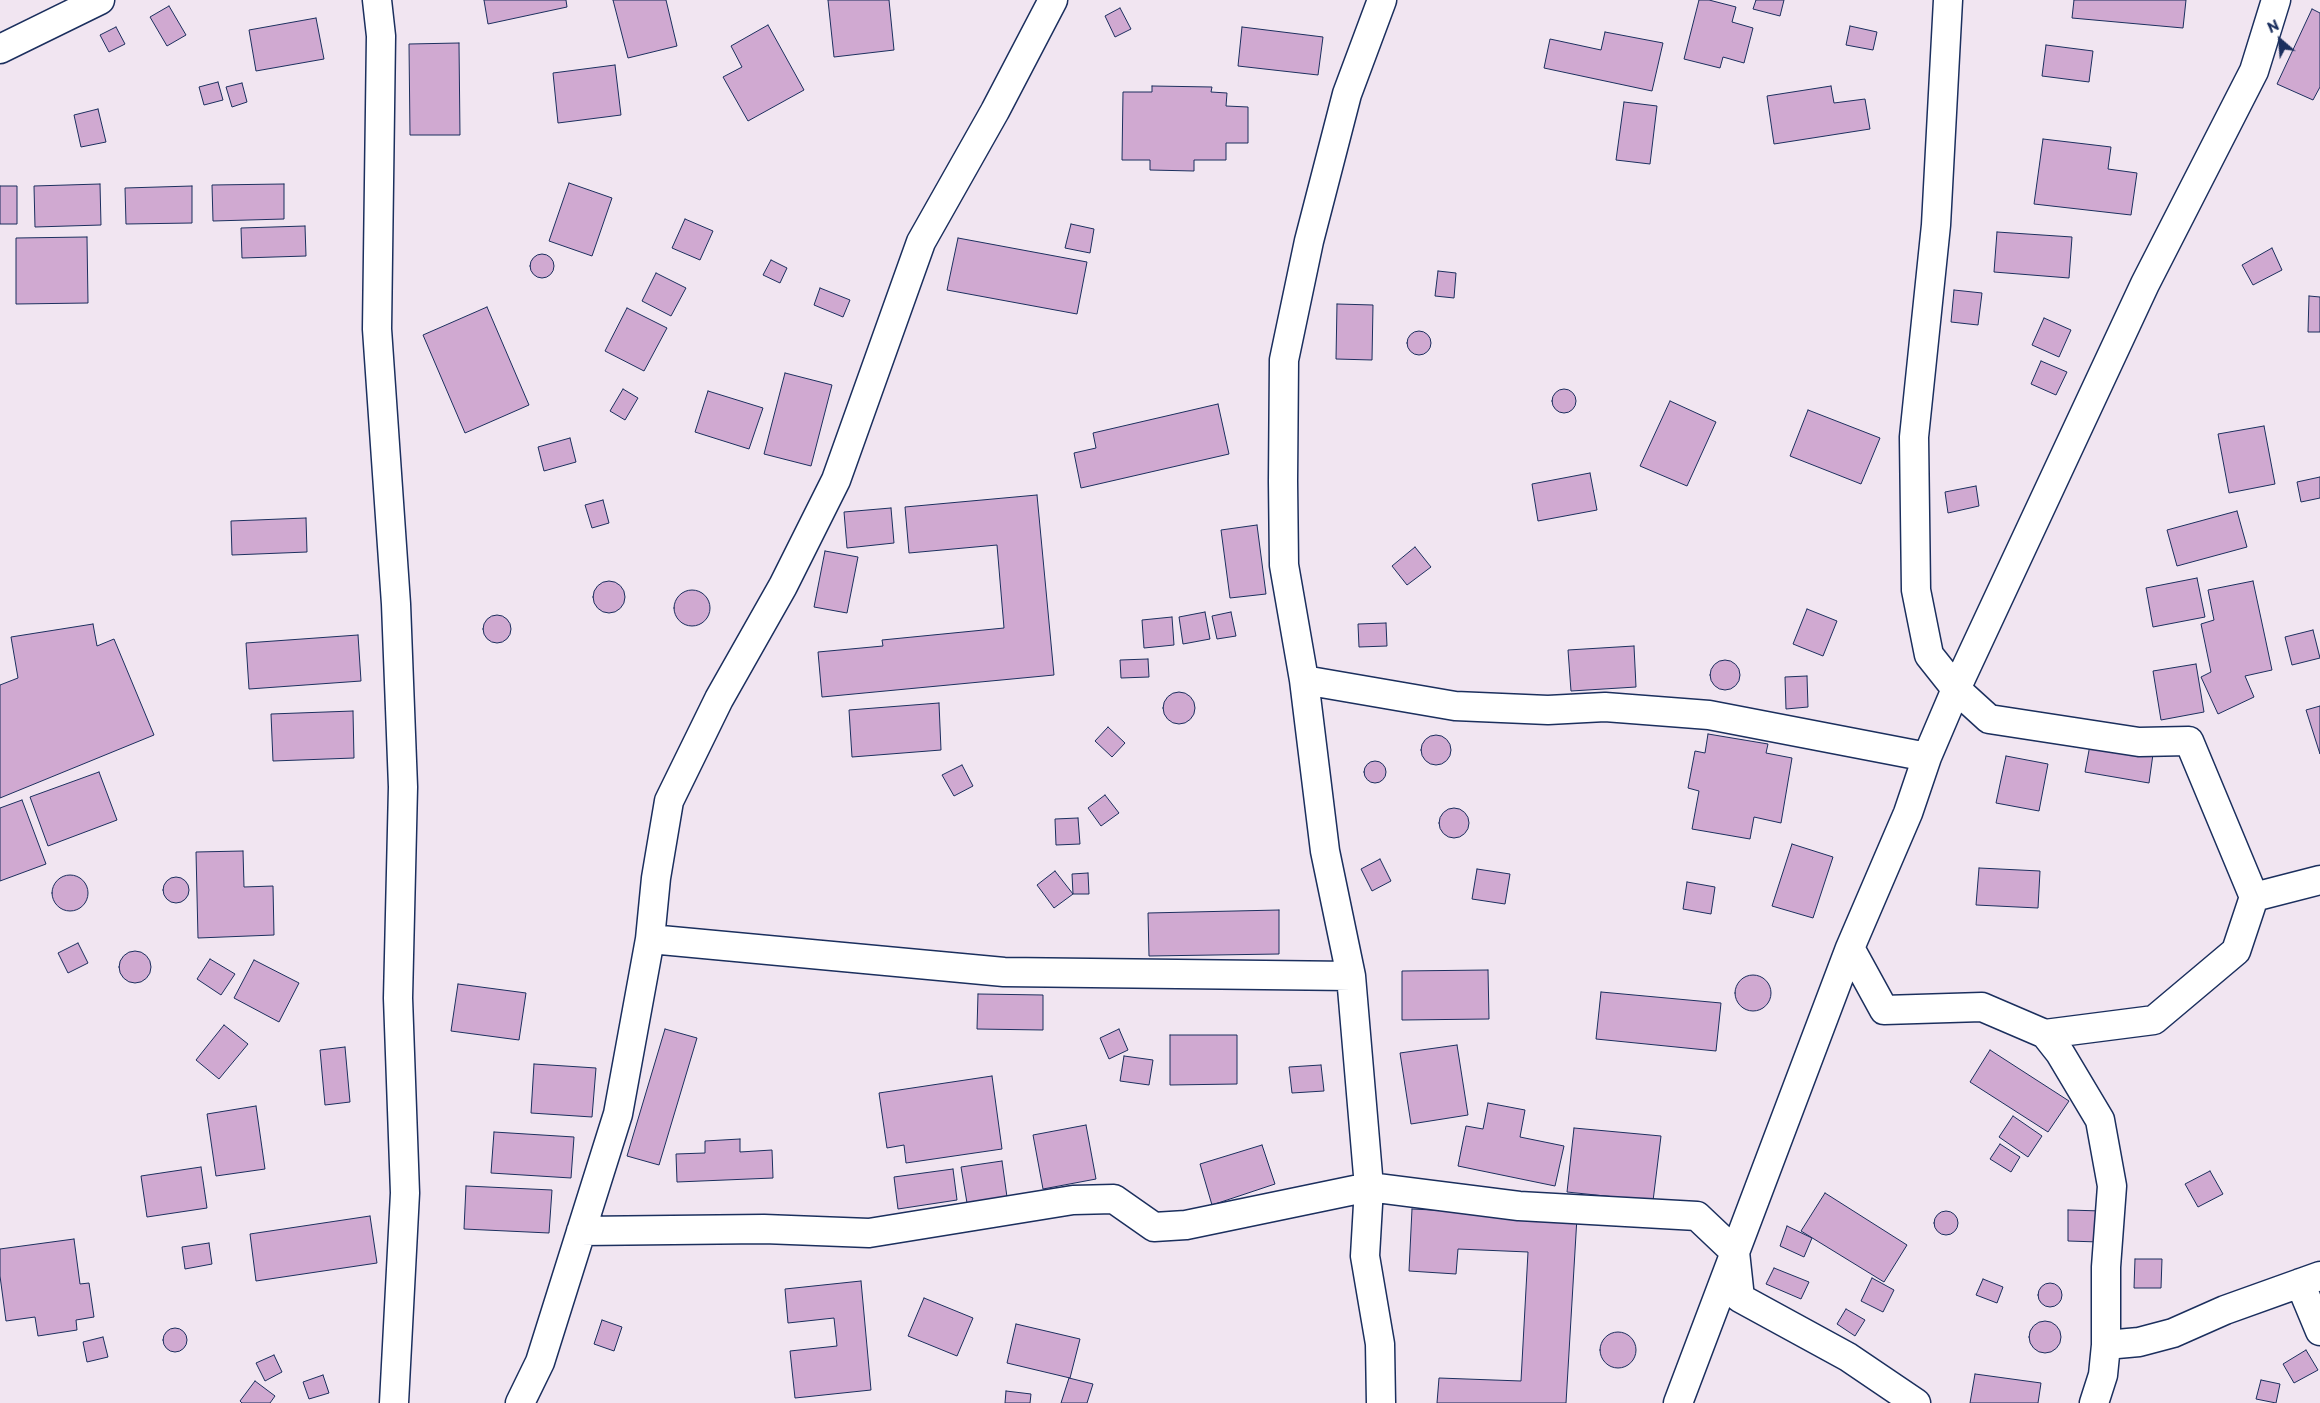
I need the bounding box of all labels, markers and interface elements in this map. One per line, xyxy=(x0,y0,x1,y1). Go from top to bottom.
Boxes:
text: N xyxy=(2263,14,2283,38)
north arrow xyxy=(2255,15,2305,65)

